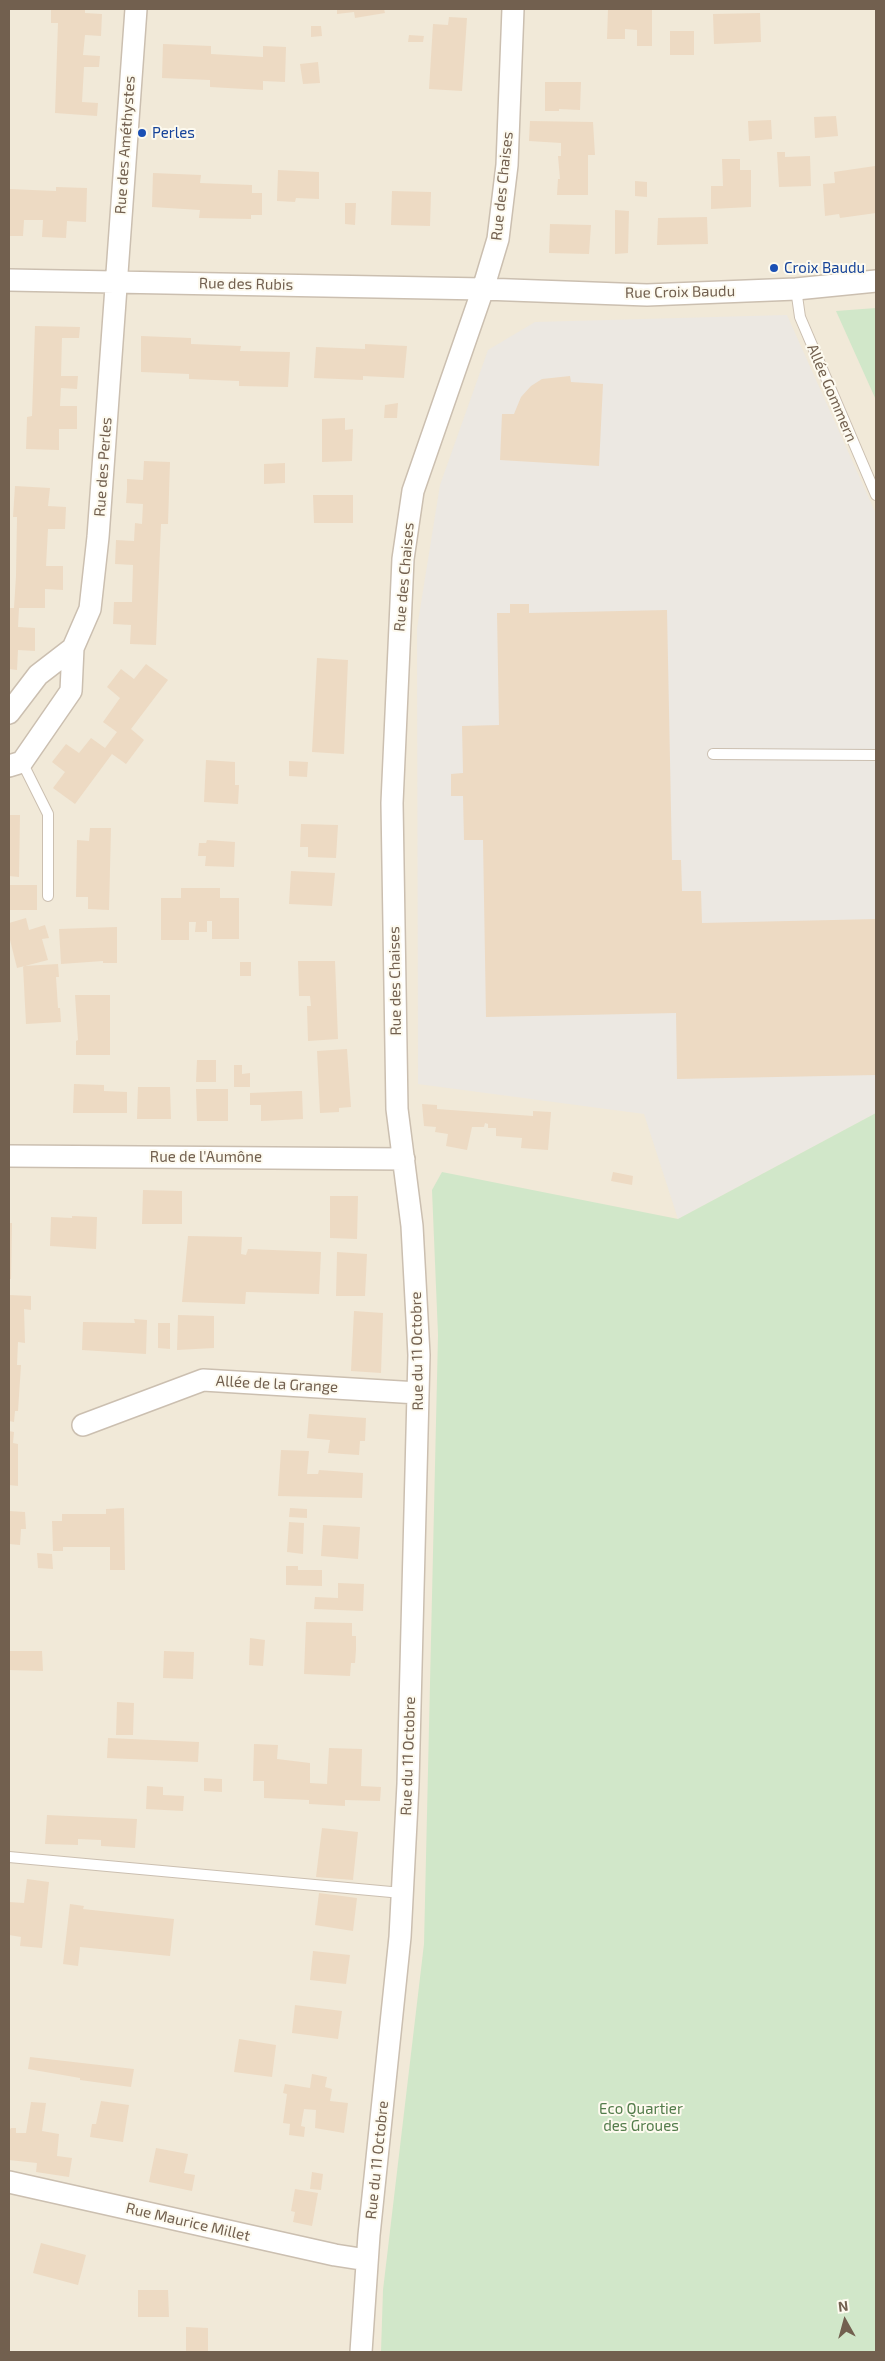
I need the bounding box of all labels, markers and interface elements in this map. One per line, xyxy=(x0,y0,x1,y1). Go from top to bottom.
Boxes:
street label: Rue des Améthystes xyxy=(111,75,139,215)
place label: Perles xyxy=(152,124,195,142)
marker: Perles xyxy=(136,127,148,139)
street label: Rue des Chaises xyxy=(487,131,517,241)
place label: Croix Baudu xyxy=(784,259,865,277)
marker: Croix Baudu xyxy=(768,262,780,274)
street label: Rue des Rubis xyxy=(199,274,293,294)
street label: Rue Croix Baudu xyxy=(625,282,735,302)
street label: Allée Gommern xyxy=(803,341,861,445)
street label: Rue des Perles xyxy=(91,417,115,517)
street label: Rue des Chaises xyxy=(390,522,418,632)
street label: Rue des Chaises xyxy=(385,926,405,1036)
street label: Rue de l'Aumône xyxy=(150,1148,262,1166)
street label: Rue du 11 Octobre xyxy=(407,1291,427,1411)
street label: Allée de la Grange xyxy=(215,1372,339,1396)
street label: Rue du 11 Octobre xyxy=(397,1696,419,1816)
street label: Rue du 11 Octobre xyxy=(362,2100,392,2220)
park label: Eco Quartier des Groues xyxy=(599,2100,683,2135)
street label: Rue Maurice Millet xyxy=(124,2199,252,2245)
north arrow xyxy=(820,2296,870,2346)
text: N xyxy=(837,2297,849,2315)

